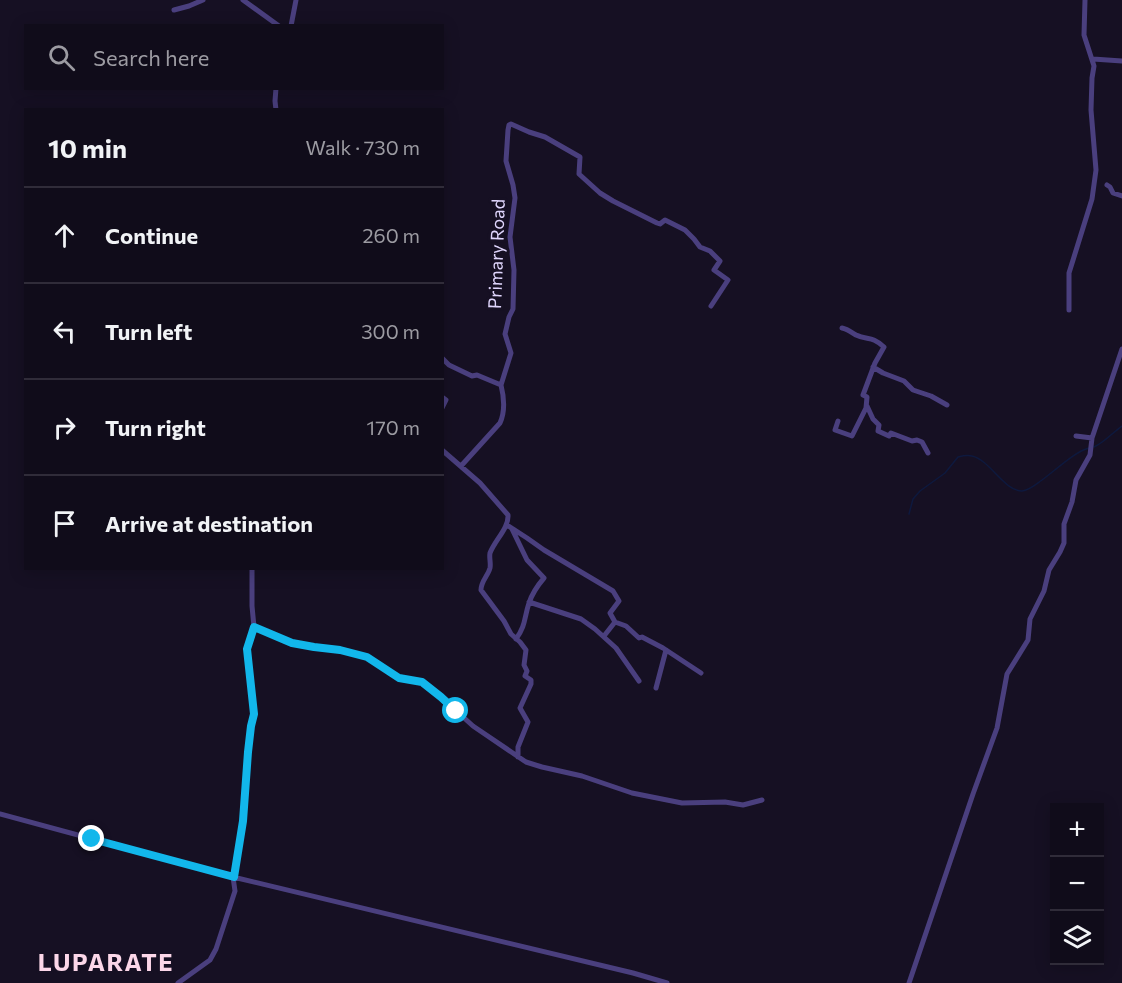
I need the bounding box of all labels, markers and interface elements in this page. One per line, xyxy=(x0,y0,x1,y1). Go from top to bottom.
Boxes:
search box xyxy=(24,24,444,90)
icon: search xyxy=(45,41,78,74)
text: Search here xyxy=(93,44,209,71)
text: 10 min xyxy=(48,132,127,163)
text: Walk · 730 m xyxy=(306,135,420,159)
street label: Primary Road xyxy=(483,199,509,309)
icon: ahead xyxy=(48,219,81,252)
text: Continue xyxy=(105,222,198,249)
text: 260 m xyxy=(362,223,420,247)
icon: left xyxy=(48,315,81,348)
text: Turn left xyxy=(105,318,192,345)
text: 300 m xyxy=(361,319,420,343)
icon: right xyxy=(48,411,81,444)
text: Turn right xyxy=(105,414,206,441)
text: 170 m xyxy=(367,415,420,439)
icon: arrive xyxy=(48,507,81,540)
text: Arrive at destination xyxy=(105,510,313,537)
route start xyxy=(442,697,468,723)
map controls xyxy=(1050,803,1104,965)
button: + xyxy=(1050,803,1104,857)
route end xyxy=(78,825,104,851)
button: − xyxy=(1050,857,1104,911)
button: layers xyxy=(1050,911,1104,965)
district label: LUPARATE xyxy=(38,947,174,976)

